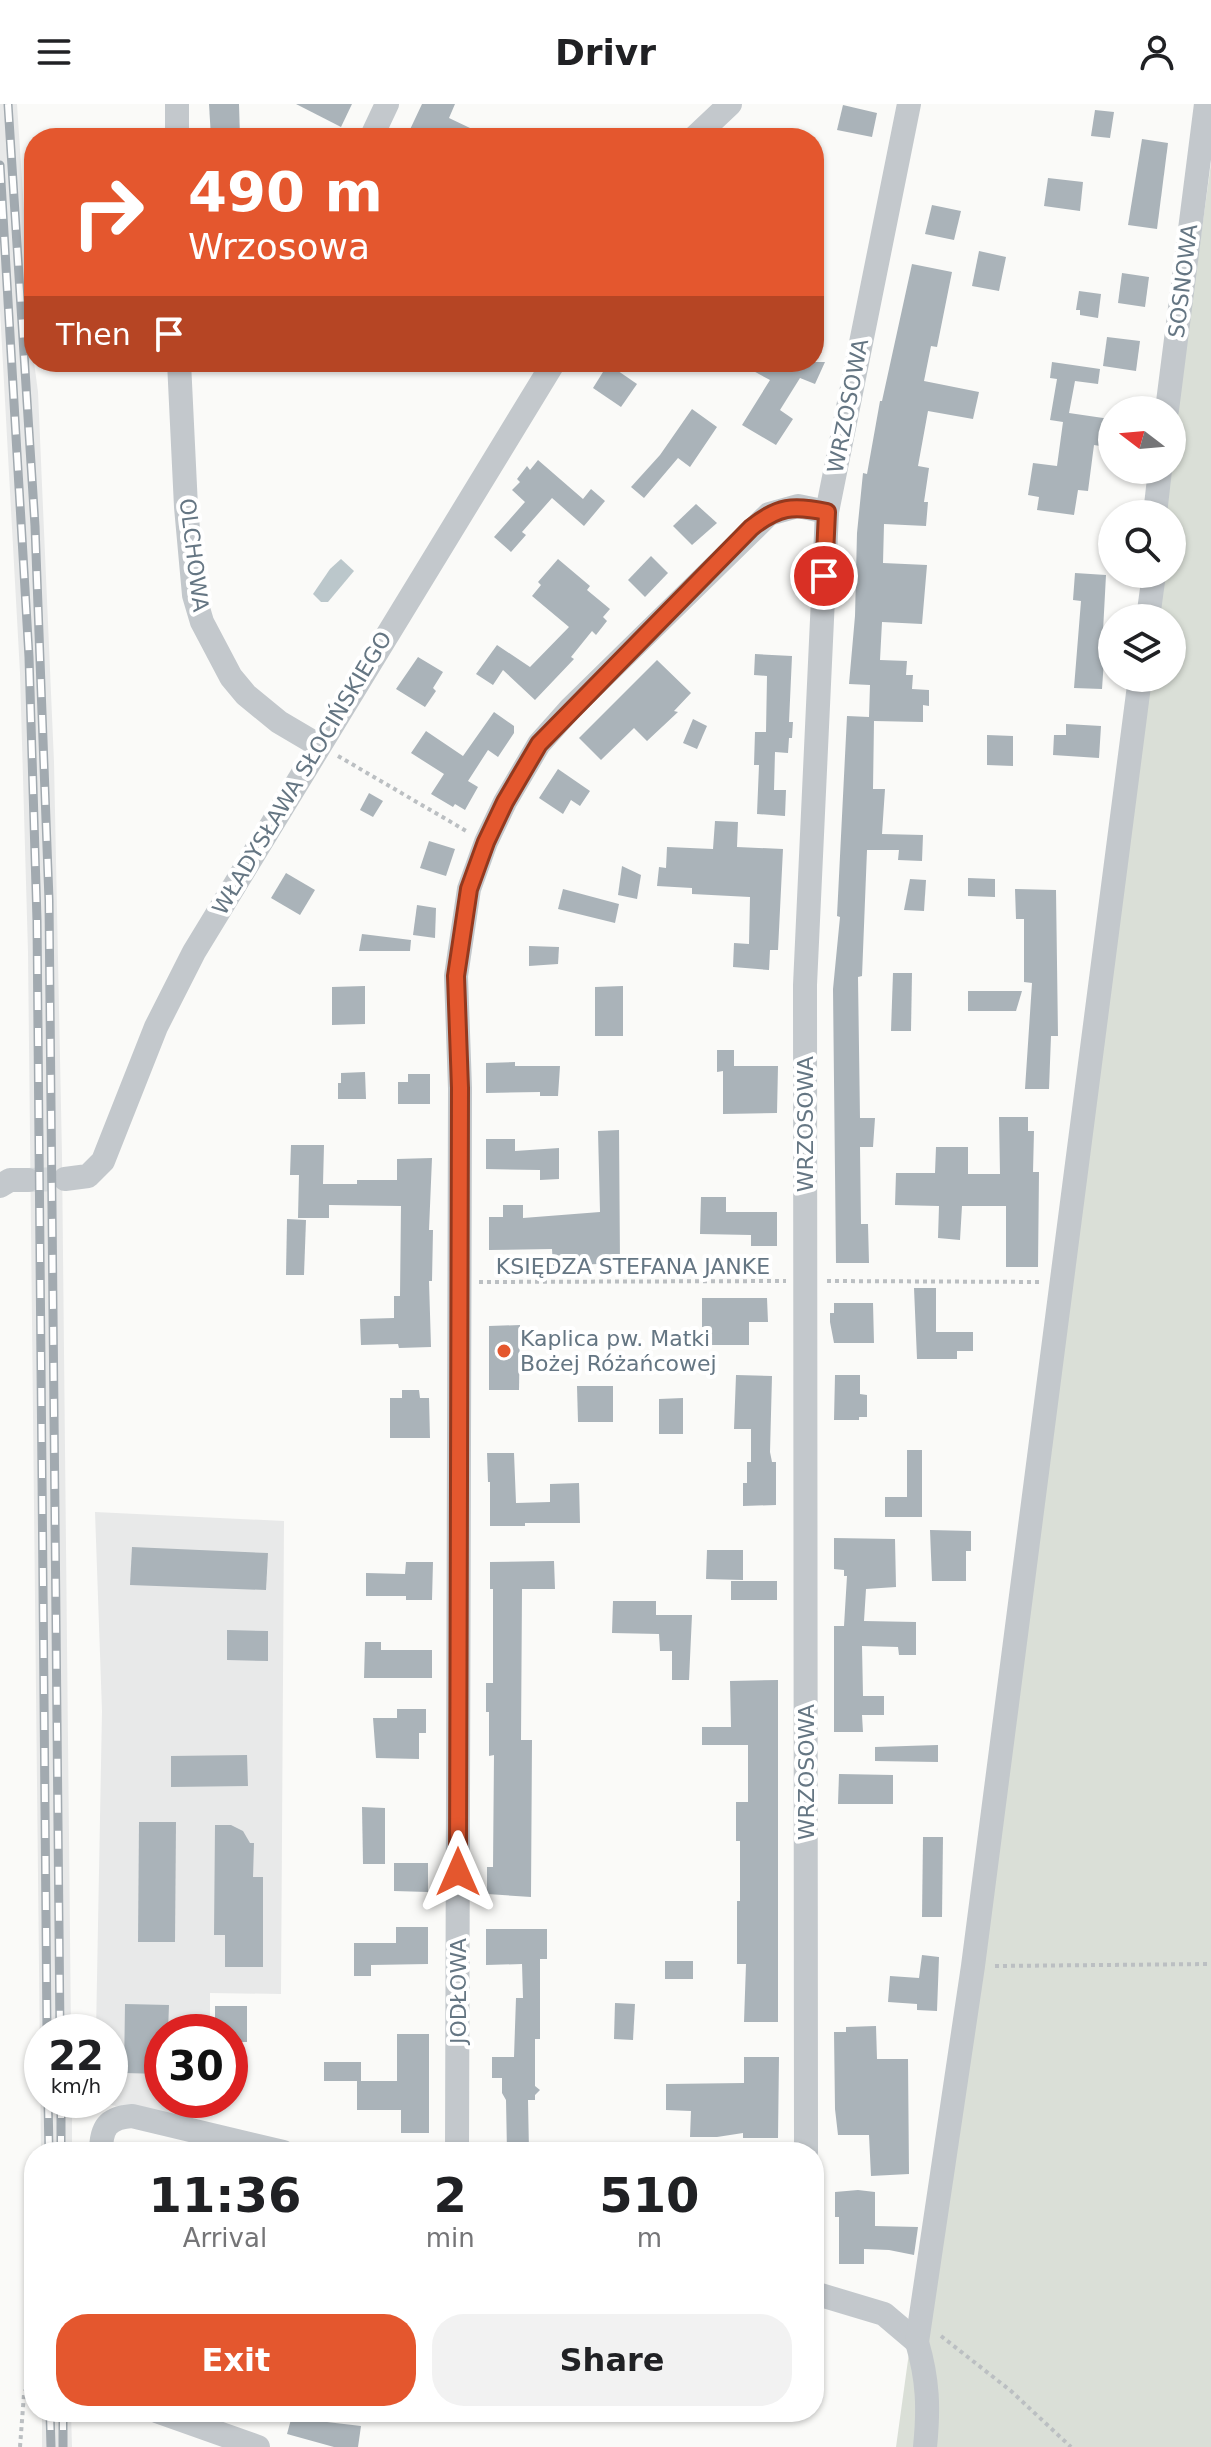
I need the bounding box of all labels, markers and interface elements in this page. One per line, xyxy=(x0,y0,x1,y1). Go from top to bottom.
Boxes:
icon: menu xyxy=(32,30,76,74)
icon: person xyxy=(1135,30,1179,74)
text: Drivr xyxy=(555,32,656,73)
text: 490 m xyxy=(188,159,383,224)
icon: right xyxy=(56,160,160,264)
street label: SOSNOWA xyxy=(1164,223,1202,339)
text: Wrzosowa xyxy=(188,226,370,267)
icon: arrive xyxy=(147,312,191,356)
text: Then xyxy=(56,317,131,352)
street label: WRZOSOWA xyxy=(823,337,873,475)
north arrow xyxy=(1098,396,1186,484)
map controls xyxy=(1098,396,1186,692)
street label: OLCHOWA xyxy=(175,497,213,613)
button: search xyxy=(1098,500,1186,588)
pin xyxy=(790,542,858,610)
icon: arrive xyxy=(802,554,846,598)
button: layers xyxy=(1098,604,1186,692)
street label: WŁADYSŁAWA SŁOCIŃSKIEGO xyxy=(207,627,397,919)
street label: WRZOSOWA xyxy=(793,1056,818,1192)
street label: KSIĘDZA STEFANA JANKE xyxy=(496,1254,770,1279)
place label: Kaplica pw. Matki Bożej Różańcowej xyxy=(520,1326,717,1376)
marker: Kaplica pw. Matki Bożej Różańcowej xyxy=(495,1342,513,1360)
street label: WRZOSOWA xyxy=(794,1704,819,1840)
position arrow xyxy=(416,1830,500,1914)
street label: JODŁOWA xyxy=(446,1938,471,2046)
speed limit sign: 30 xyxy=(144,2014,248,2118)
text: 22 xyxy=(48,2033,104,2079)
text: km/h xyxy=(51,2074,101,2098)
text: 11:36 xyxy=(148,2167,301,2223)
text: 2 xyxy=(434,2167,467,2223)
text: 510 xyxy=(599,2167,699,2223)
text: Arrival xyxy=(183,2223,267,2253)
text: min xyxy=(426,2223,475,2253)
text: m xyxy=(637,2223,662,2253)
button: Exit xyxy=(56,2314,416,2406)
button: Share xyxy=(432,2314,792,2406)

